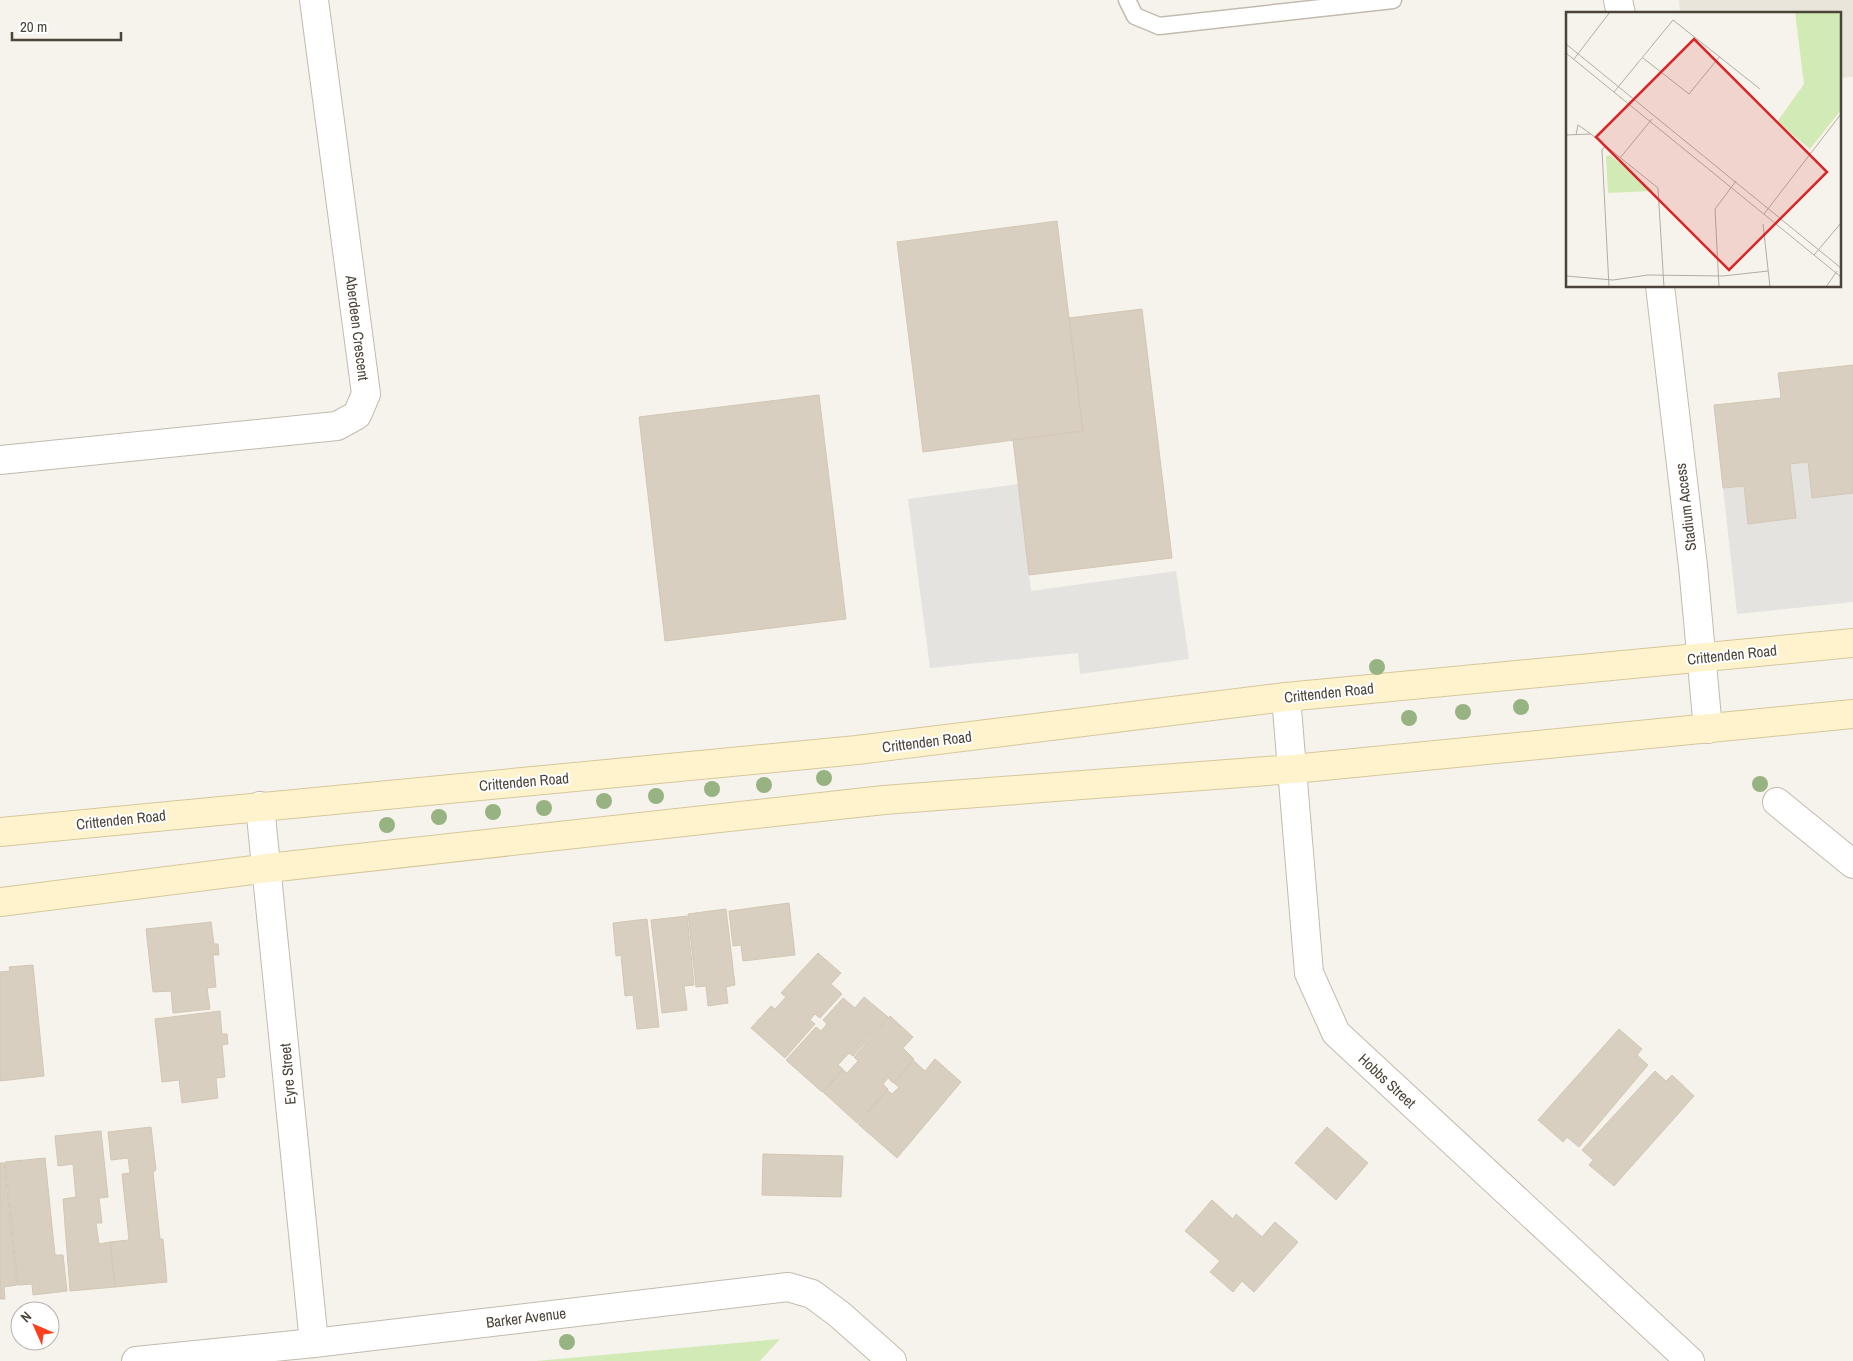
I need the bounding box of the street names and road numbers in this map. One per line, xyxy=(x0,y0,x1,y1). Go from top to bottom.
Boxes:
street label: Aberdeen Crescent xyxy=(340,273,374,382)
street label: Stadium Access xyxy=(1670,462,1701,552)
street label: Crittenden Road xyxy=(1686,639,1778,670)
street label: Crittenden Road xyxy=(1283,677,1375,708)
street label: Crittenden Road xyxy=(881,726,973,757)
street label: Crittenden Road xyxy=(478,767,570,796)
street label: Crittenden Road xyxy=(75,804,167,835)
street label: Eyre Street xyxy=(274,1042,301,1106)
street label: Hobbs Street xyxy=(1354,1048,1421,1113)
street label: Barker Avenue xyxy=(485,1302,567,1333)

